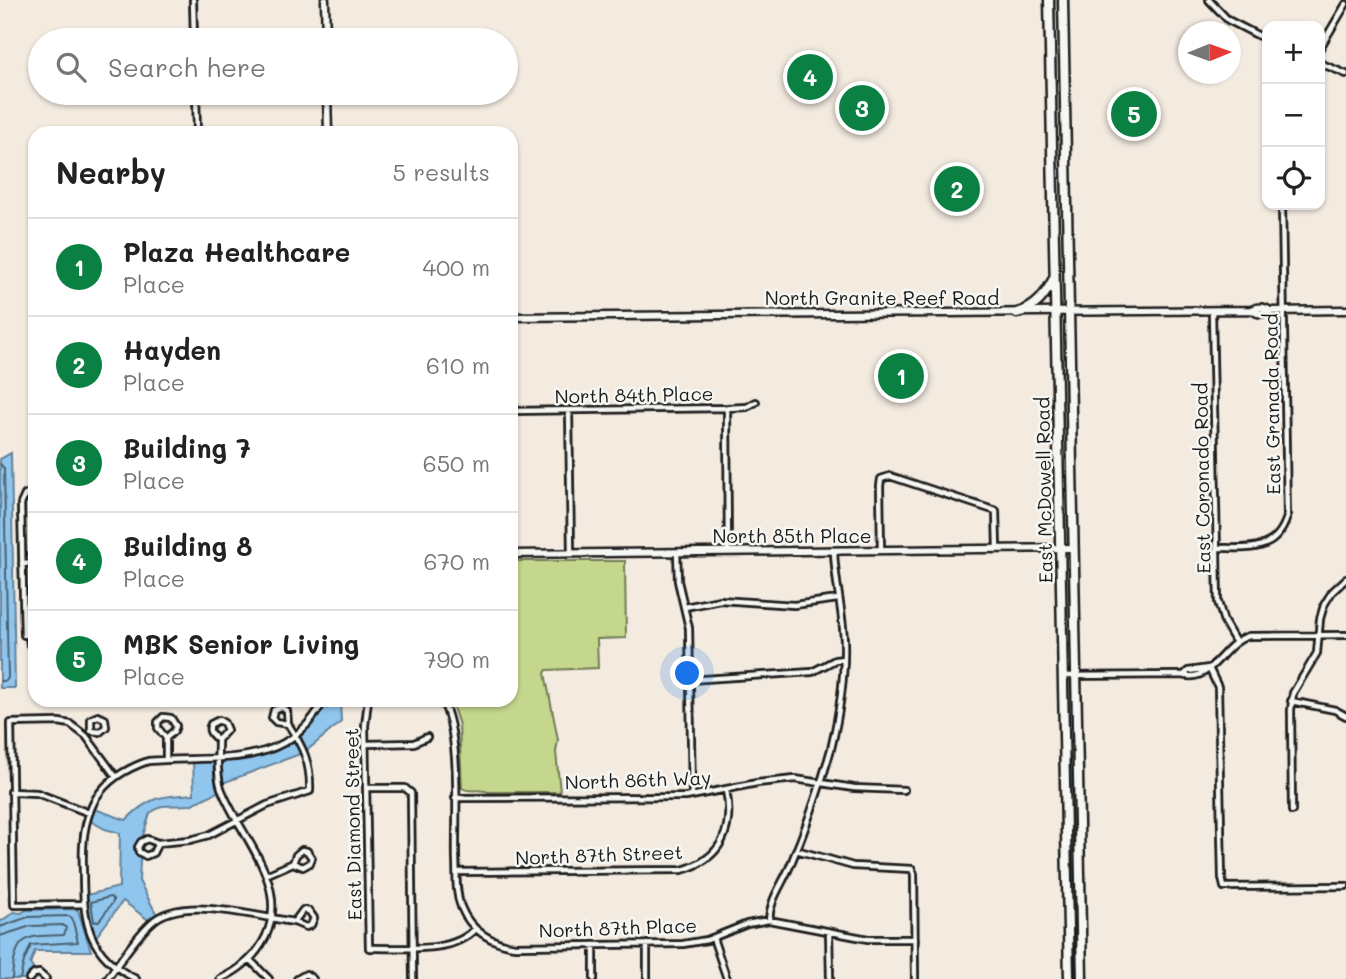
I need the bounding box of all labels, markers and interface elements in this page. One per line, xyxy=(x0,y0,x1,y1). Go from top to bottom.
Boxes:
north arrow xyxy=(1178,21,1241,84)
map controls xyxy=(1262,21,1325,210)
button: + xyxy=(1262,21,1325,84)
search box xyxy=(28,28,518,105)
icon: search xyxy=(52,48,90,86)
text: Search here xyxy=(108,50,266,84)
pin: 4 xyxy=(787,51,833,103)
pin: 3 xyxy=(839,82,885,134)
button: − xyxy=(1262,84,1325,147)
pin: 5 xyxy=(1111,88,1157,140)
button: locate xyxy=(1262,147,1325,210)
text: Nearby xyxy=(56,152,166,192)
text: 5 results xyxy=(393,157,490,187)
pin: 2 xyxy=(934,163,980,215)
text: Plaza Healthcare xyxy=(123,235,350,269)
text: 1 xyxy=(74,252,84,282)
text: 400 m xyxy=(422,252,490,282)
text: Place xyxy=(123,269,185,299)
street label: North Granite Reef Road xyxy=(765,285,999,310)
street label: East Granada Road xyxy=(1257,313,1286,495)
text: Hayden xyxy=(123,333,221,367)
text: 2 xyxy=(73,350,85,380)
text: 610 m xyxy=(426,350,490,380)
pin: 1 xyxy=(878,350,924,402)
text: Place xyxy=(123,367,185,397)
street label: North 84th Place xyxy=(554,381,714,408)
street label: East Coronado Road xyxy=(1187,382,1216,574)
street label: East McDowell Road xyxy=(1029,397,1058,583)
text: Building 7 xyxy=(123,431,251,465)
text: 3 xyxy=(72,448,86,478)
text: 650 m xyxy=(423,448,490,478)
text: Place xyxy=(123,465,185,495)
street label: North 85th Place xyxy=(713,523,871,548)
text: Building 8 xyxy=(123,529,252,563)
text: 4 xyxy=(72,546,86,576)
text: 670 m xyxy=(423,546,490,576)
text: Place xyxy=(123,563,185,593)
text: MBK Senior Living xyxy=(123,627,359,661)
text: 5 xyxy=(72,644,86,674)
text: 790 m xyxy=(424,644,490,674)
your location xyxy=(670,656,704,690)
text: Place xyxy=(123,661,185,691)
street label: East Diamond Street xyxy=(338,727,367,921)
street label: North 86th Way xyxy=(564,764,712,795)
street label: North 87th Street xyxy=(515,839,683,870)
street label: North 87th Place xyxy=(538,912,698,943)

